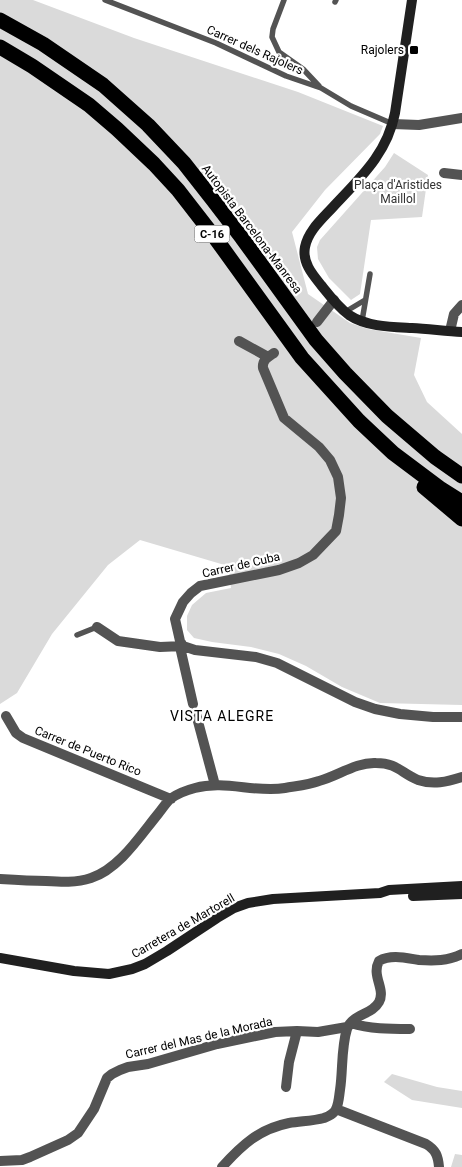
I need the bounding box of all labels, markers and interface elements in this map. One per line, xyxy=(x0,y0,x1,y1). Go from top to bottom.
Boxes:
street label: Carrer dels Rajolers xyxy=(205,22,305,78)
place label: Rajolers xyxy=(361,43,404,57)
marker: Rajolers xyxy=(408,44,420,56)
street label: Autopista Barcelona-Manresa xyxy=(199,162,305,296)
park label: Plaça d'Aristides Maillol xyxy=(354,178,442,206)
road number: C-16 xyxy=(194,225,230,242)
street label: Carrer de Cuba xyxy=(201,549,281,581)
district label: VISTA ALEGRE xyxy=(170,708,274,724)
street label: Carrer de Puerto Rico xyxy=(33,723,144,779)
street label: Carretera de Martorell xyxy=(129,891,237,961)
street label: Carrer del Mas de la Morada xyxy=(124,1014,274,1062)

